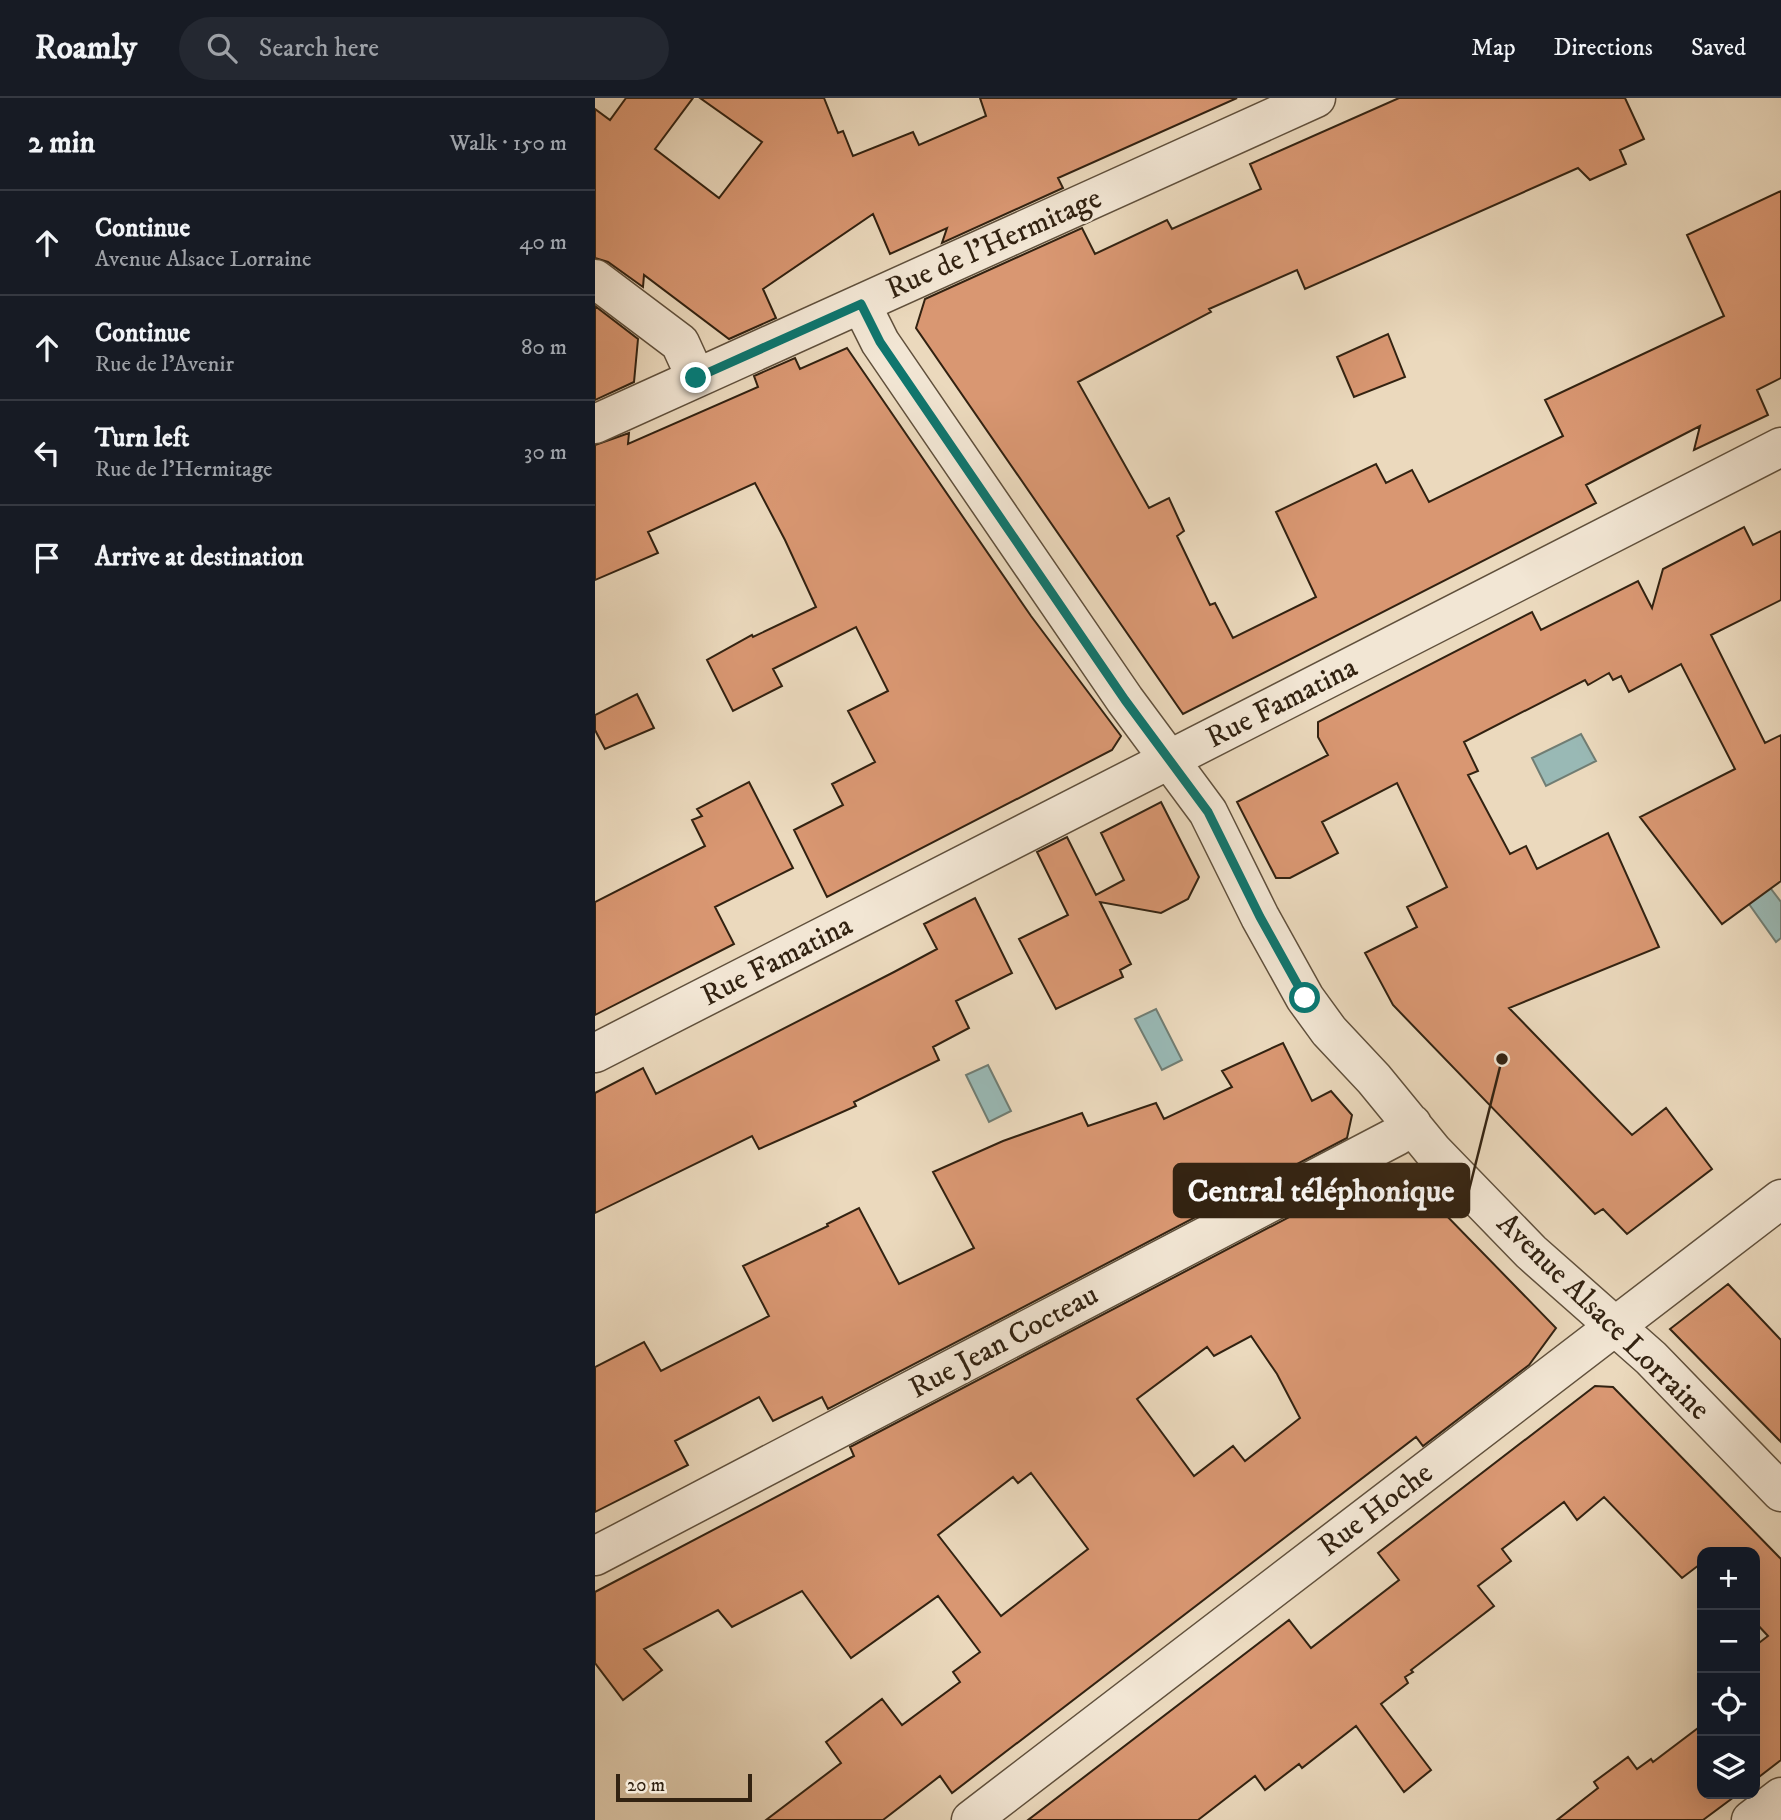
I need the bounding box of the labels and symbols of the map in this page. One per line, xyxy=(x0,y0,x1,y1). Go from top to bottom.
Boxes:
street label: Rue de l'Hermitage xyxy=(881,180,1107,308)
route end xyxy=(680,362,711,393)
street label: Rue Famatina xyxy=(1200,649,1364,757)
street label: Rue Famatina xyxy=(695,907,859,1015)
route start xyxy=(1289,982,1320,1013)
callout: Central téléphonique xyxy=(1174,1164,1469,1217)
text: Central téléphonique xyxy=(1187,1172,1455,1212)
street label: Avenue Alsace Lorraine xyxy=(1489,1206,1717,1428)
street label: Rue Jean Cocteau xyxy=(903,1277,1105,1407)
street label: Rue Hoche xyxy=(1312,1455,1440,1565)
scale bar xyxy=(616,1771,753,1803)

